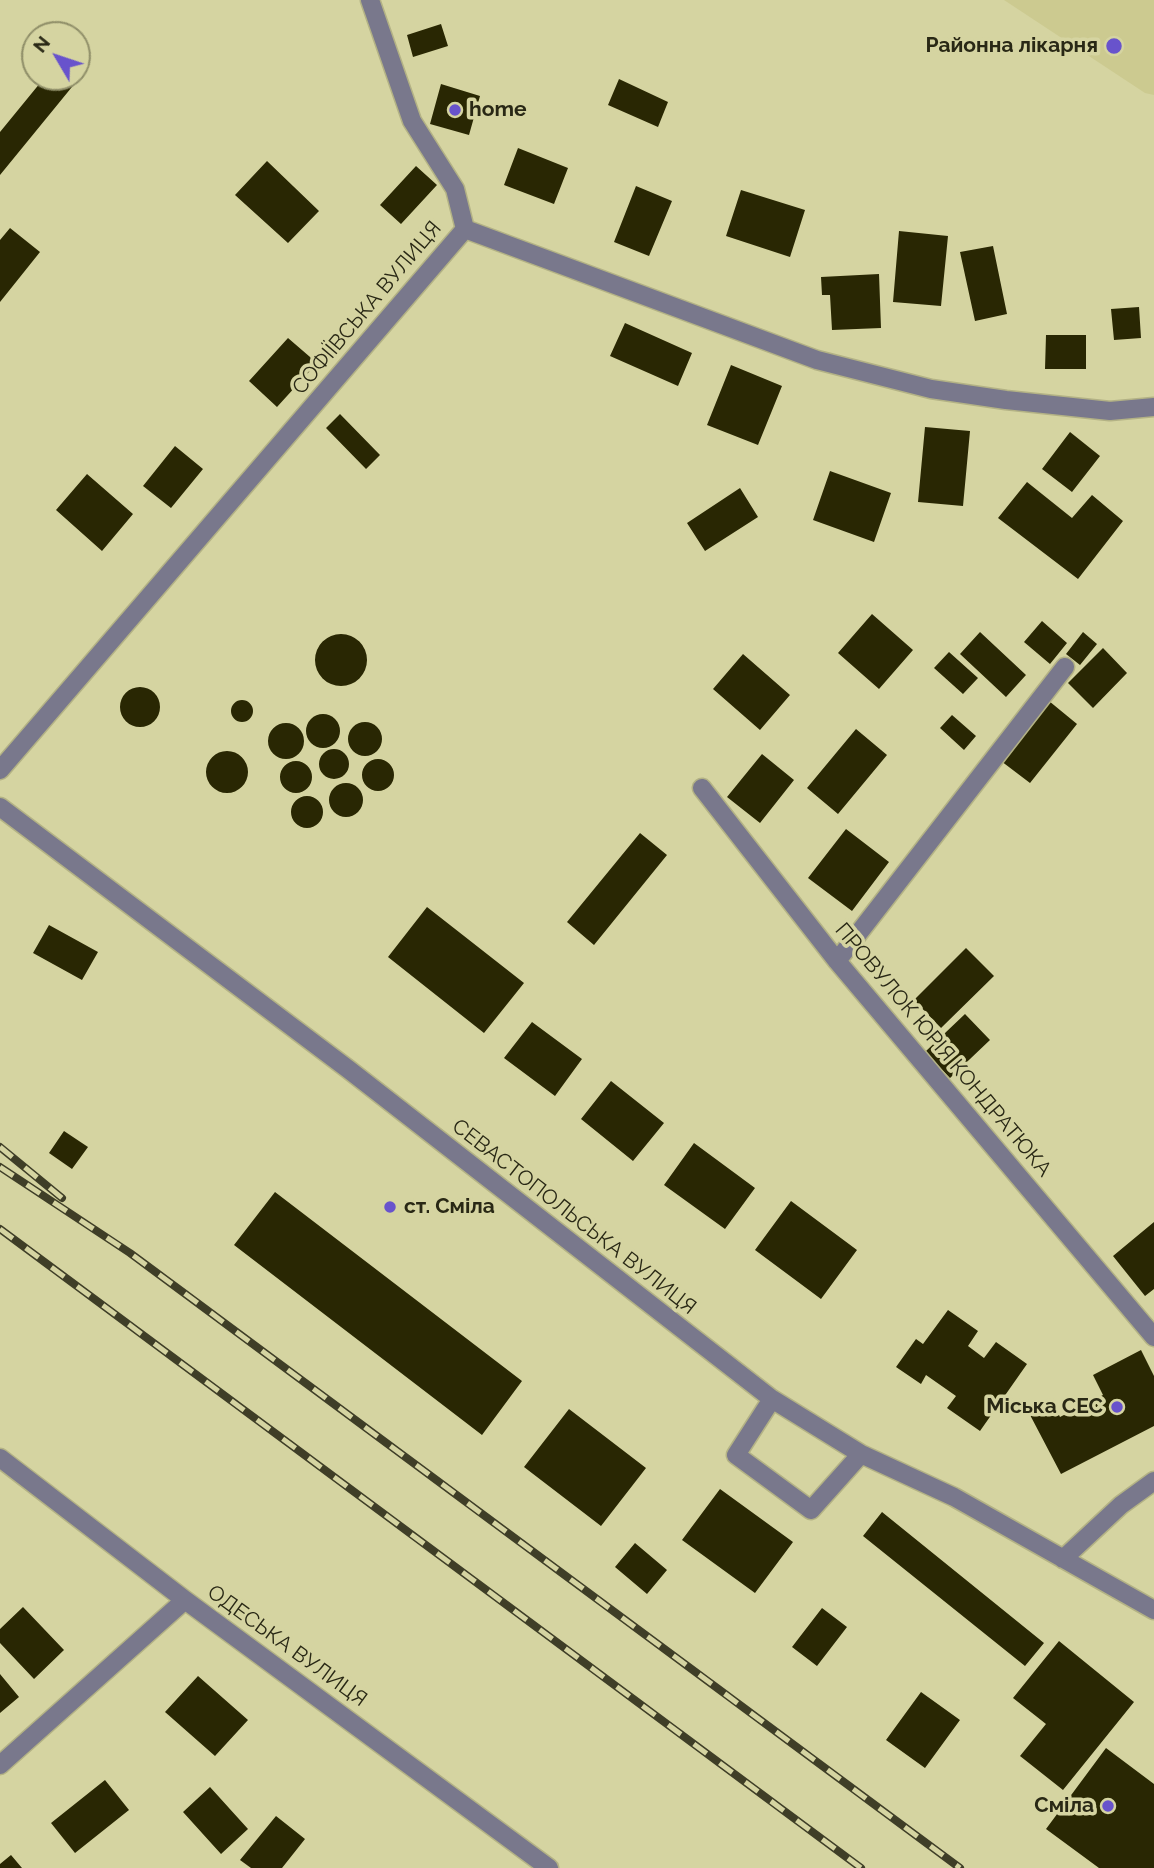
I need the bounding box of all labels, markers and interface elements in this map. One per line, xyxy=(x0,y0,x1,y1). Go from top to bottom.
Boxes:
north arrow xyxy=(21,21,91,91)
text: N xyxy=(28,31,54,57)
place label: Районна лікарня xyxy=(925,33,1098,59)
marker: Районна лікарня xyxy=(1104,36,1124,56)
place label: home xyxy=(469,97,527,123)
marker: home xyxy=(447,102,463,118)
street label: СОФІЇВСЬКА ВУЛИЦЯ xyxy=(287,216,447,400)
street label: ПРОВУЛОК ЮРІЯ КОНДРАТЮКА xyxy=(829,918,1057,1182)
street label: СЕВАСТОПОЛЬСЬКА ВУЛИЦЯ xyxy=(447,1114,701,1320)
place label: ст. Сміла xyxy=(404,1194,495,1220)
marker: ст. Сміла xyxy=(382,1199,398,1215)
place label: Міська СЕС xyxy=(986,1394,1103,1420)
marker: Міська СЕС xyxy=(1109,1399,1125,1415)
street label: ОДЕСЬКА ВУЛИЦЯ xyxy=(202,1580,372,1712)
place label: Сміла xyxy=(1034,1793,1094,1819)
marker: Сміла xyxy=(1100,1798,1116,1814)

